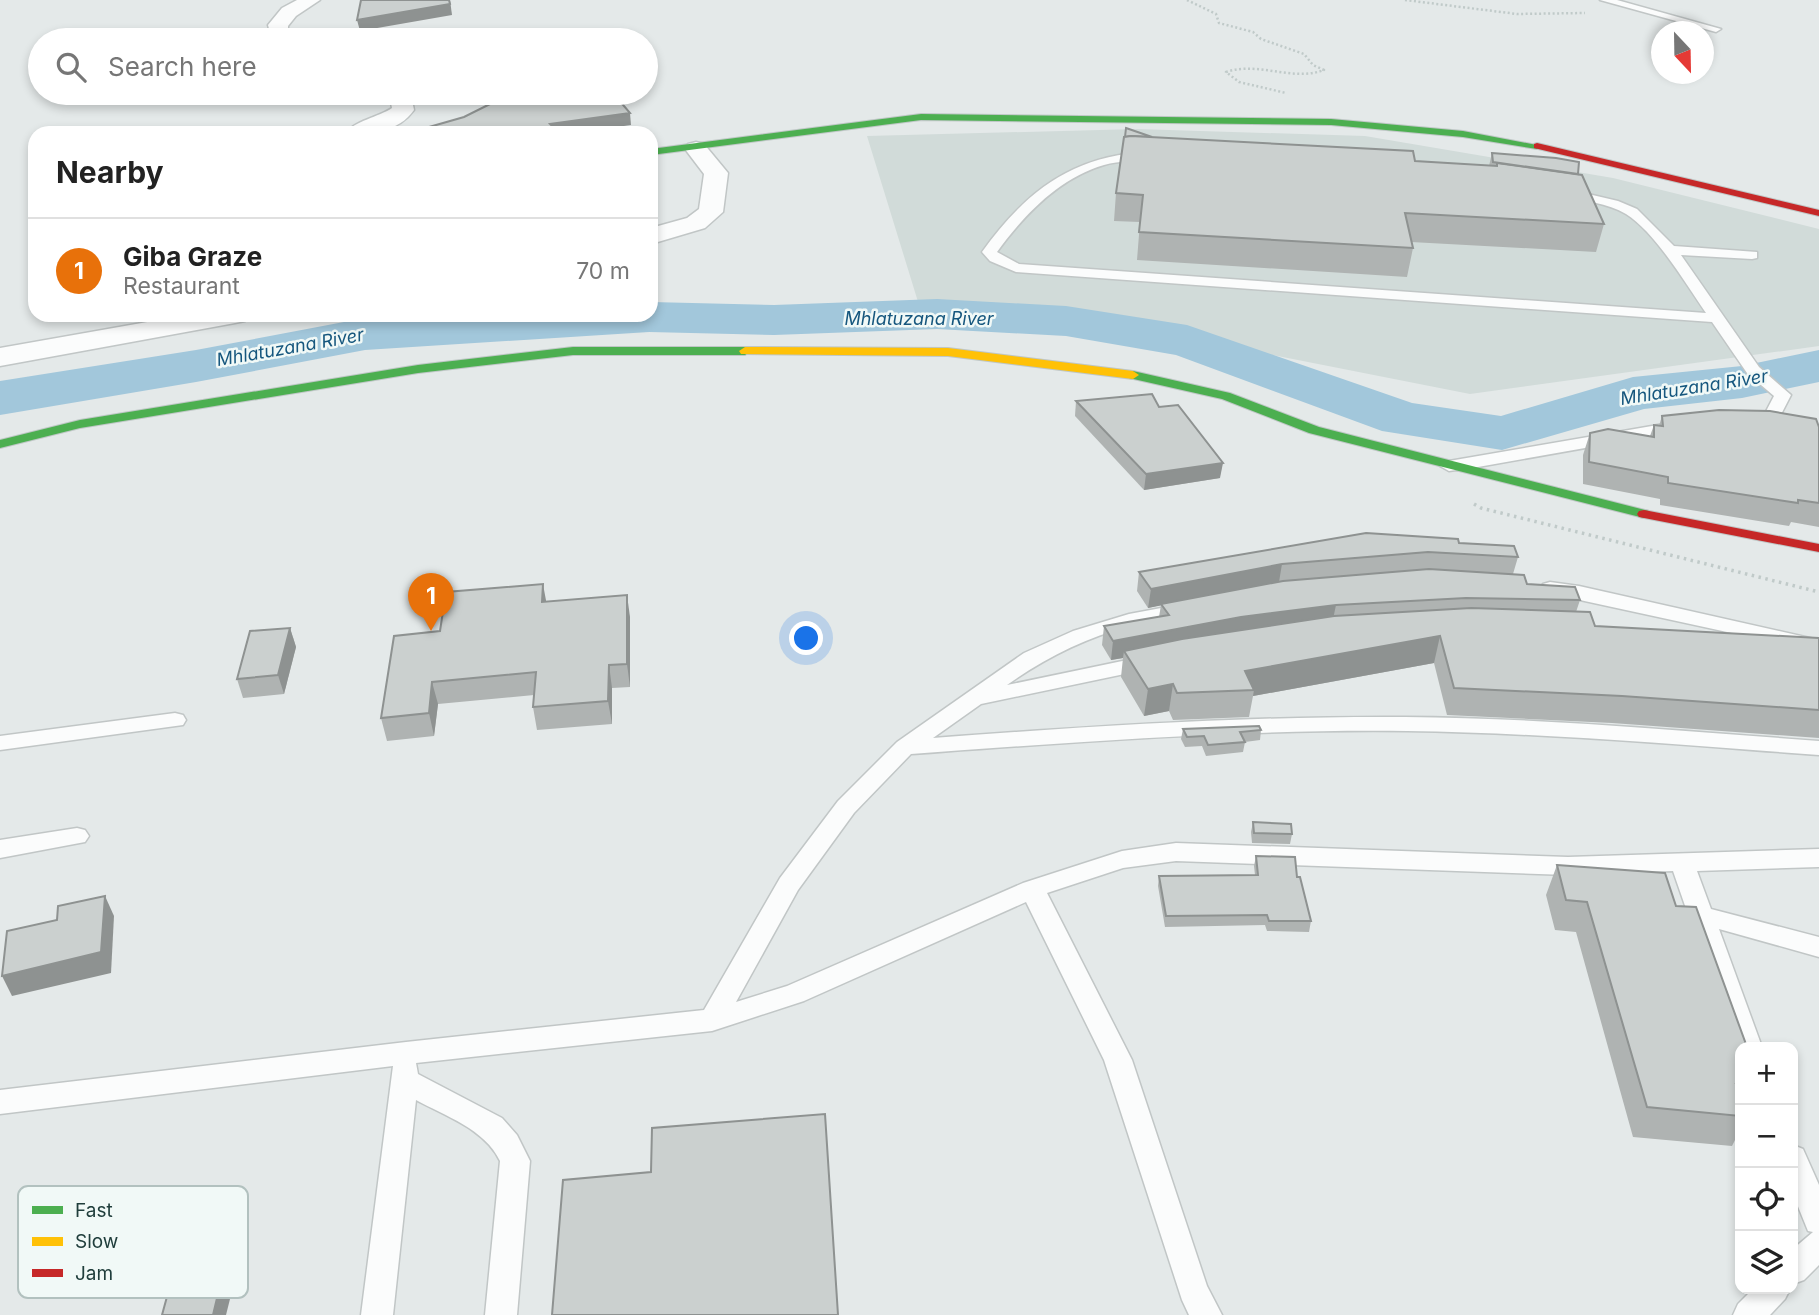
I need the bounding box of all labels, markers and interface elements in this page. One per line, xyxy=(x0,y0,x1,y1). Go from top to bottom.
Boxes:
north arrow xyxy=(1651,21,1714,84)
search box xyxy=(28,28,658,105)
icon: search xyxy=(52,48,90,86)
text: Search here xyxy=(108,51,257,82)
text: Nearby xyxy=(56,154,164,190)
text: Giba Graze xyxy=(123,241,262,272)
text: 1 xyxy=(74,257,84,285)
text: 70 m xyxy=(576,257,630,285)
text: Restaurant xyxy=(123,272,240,300)
water label: Mhlatuzana River xyxy=(844,308,995,329)
water label: Mhlatuzana River xyxy=(215,323,366,370)
water label: Mhlatuzana River xyxy=(1619,365,1771,409)
pin: 1 xyxy=(408,573,454,631)
your location xyxy=(789,621,823,655)
map controls xyxy=(1735,1042,1798,1294)
button: + xyxy=(1735,1042,1798,1105)
button: − xyxy=(1735,1105,1798,1168)
button: locate xyxy=(1735,1168,1798,1231)
legend xyxy=(18,1186,248,1298)
text: Fast xyxy=(75,1199,113,1222)
text: Slow xyxy=(75,1230,118,1253)
button: layers xyxy=(1735,1231,1798,1294)
text: Jam xyxy=(75,1262,113,1285)

